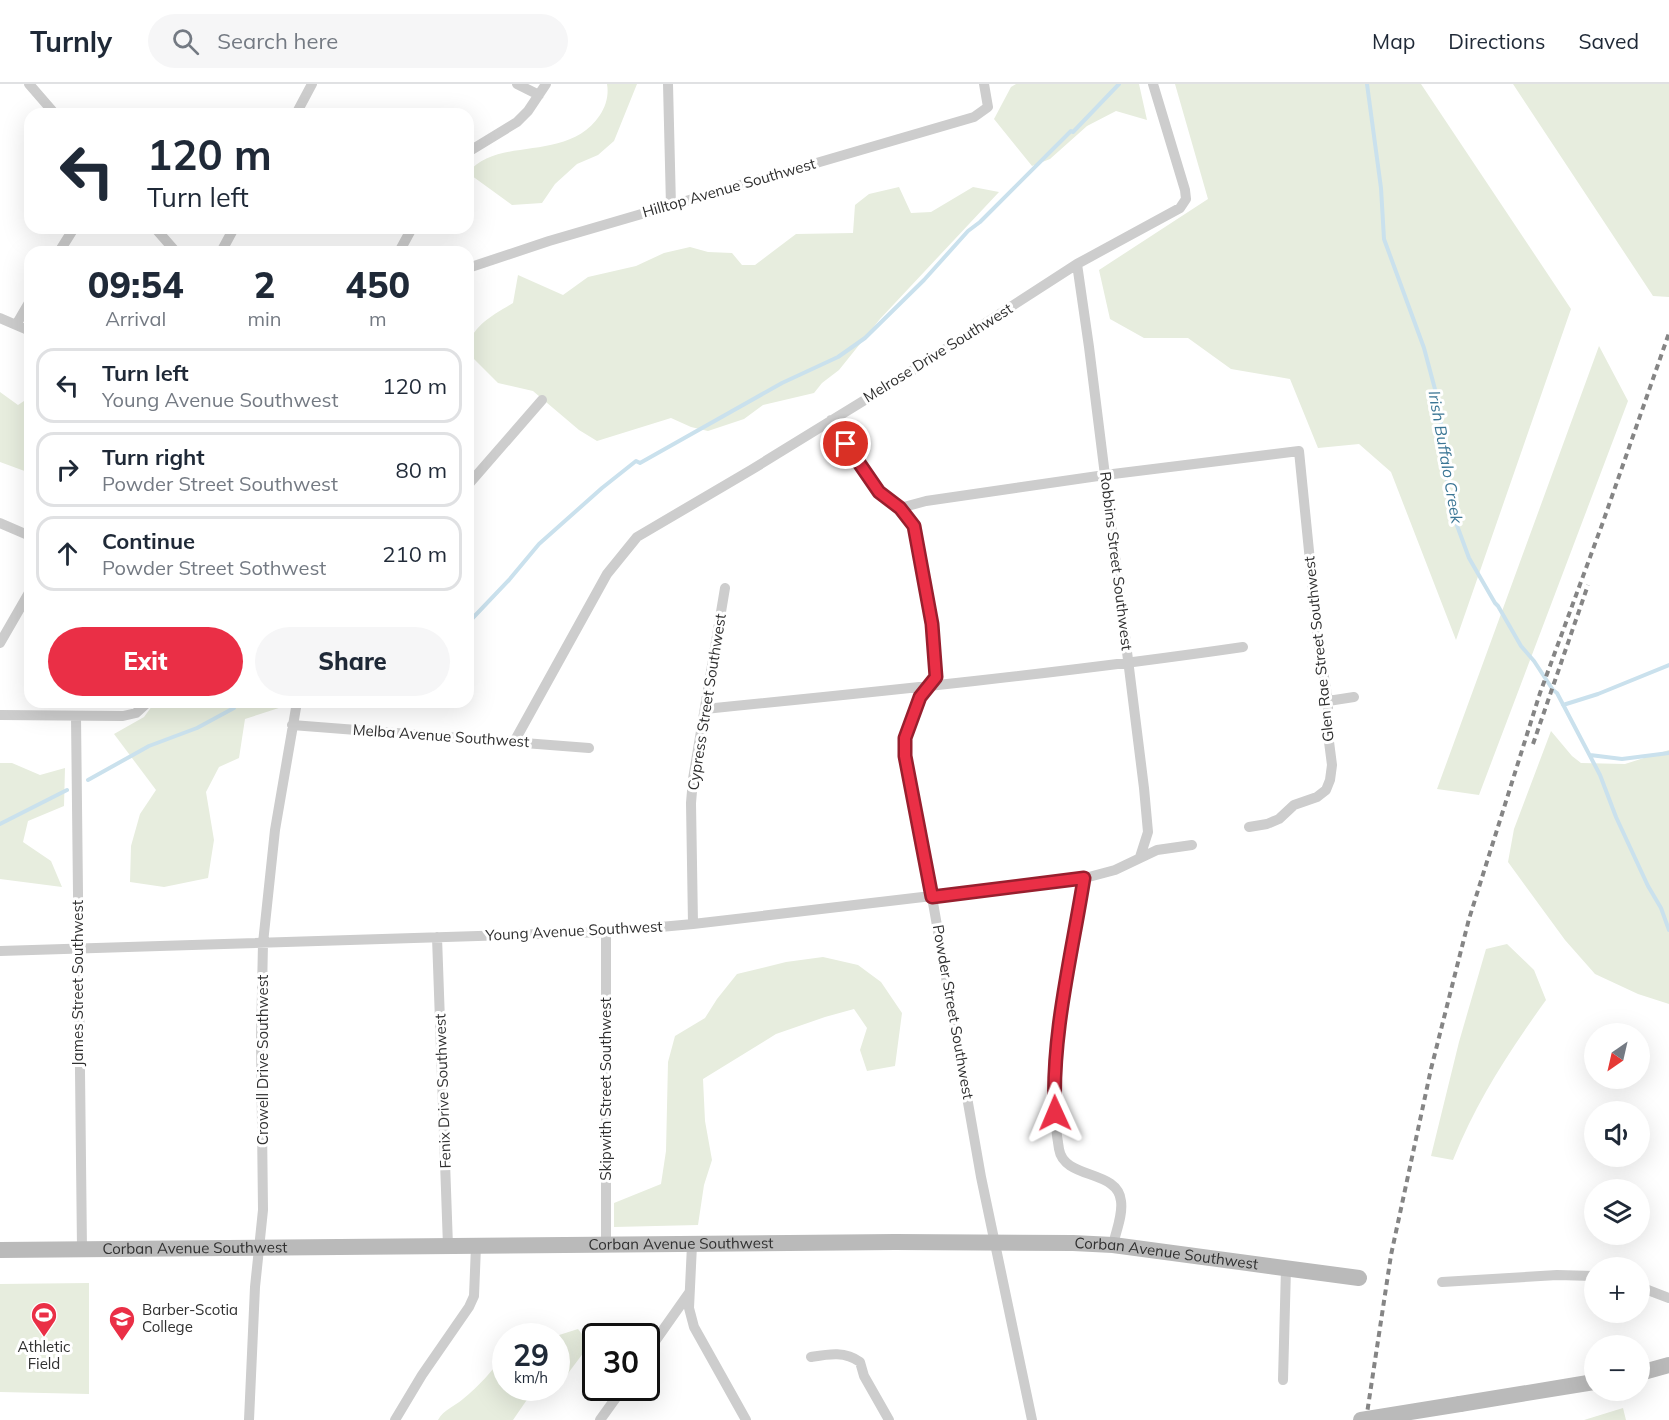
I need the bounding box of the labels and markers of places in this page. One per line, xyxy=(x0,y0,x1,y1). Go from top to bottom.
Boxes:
pin xyxy=(820,418,871,469)
sports icon: Athletic Field xyxy=(29,1300,59,1338)
place label: Barber-Scotia College xyxy=(142,1300,238,1336)
school or university icon: Barber-Scotia College xyxy=(107,1304,137,1342)
place label: Athletic Field xyxy=(18,1337,70,1373)

